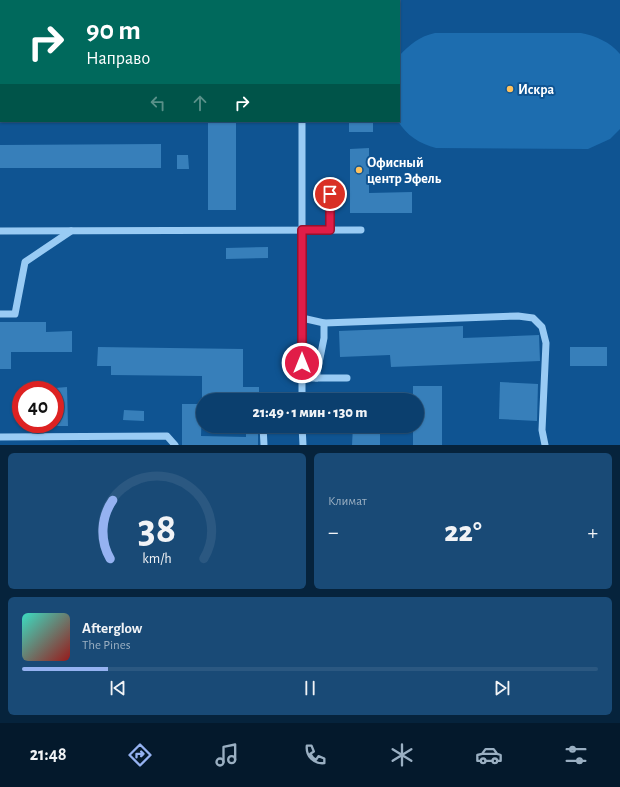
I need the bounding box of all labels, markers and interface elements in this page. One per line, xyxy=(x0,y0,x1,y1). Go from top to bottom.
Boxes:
icon: right xyxy=(20,16,72,68)
text: 90 m xyxy=(86,17,141,45)
text: Направо xyxy=(86,50,150,68)
place label: Искра xyxy=(518,83,554,97)
marker: Искра xyxy=(505,84,515,94)
icon: left xyxy=(147,92,169,114)
icon: ahead xyxy=(189,92,211,114)
icon: right xyxy=(231,92,253,114)
place label: Офисный центр Эфель xyxy=(367,156,442,186)
marker: Офисный центр Эфель xyxy=(354,165,364,175)
pin xyxy=(313,177,347,211)
icon: arrive xyxy=(319,183,341,205)
position arrow xyxy=(281,342,323,384)
speed limit sign: 40 xyxy=(12,381,64,433)
text: 21:49 · 1 мин · 130 m xyxy=(253,405,367,420)
text: Климат xyxy=(328,495,367,508)
text: 38 xyxy=(138,509,176,550)
text: 22° xyxy=(444,517,482,547)
text: − xyxy=(328,521,339,543)
text: + xyxy=(587,521,598,543)
text: km/h xyxy=(142,552,172,566)
text: Afterglow xyxy=(82,621,142,636)
text: The Pines xyxy=(82,639,131,652)
icon: previous xyxy=(107,677,129,699)
icon: pause xyxy=(299,677,321,699)
icon: next xyxy=(491,677,513,699)
icon: directions xyxy=(126,741,154,769)
icon: music xyxy=(213,741,241,769)
icon: phone xyxy=(301,741,329,769)
icon: climate xyxy=(388,741,416,769)
icon: car xyxy=(475,741,503,769)
icon: filters xyxy=(562,741,590,769)
text: 21:48 xyxy=(30,746,67,764)

